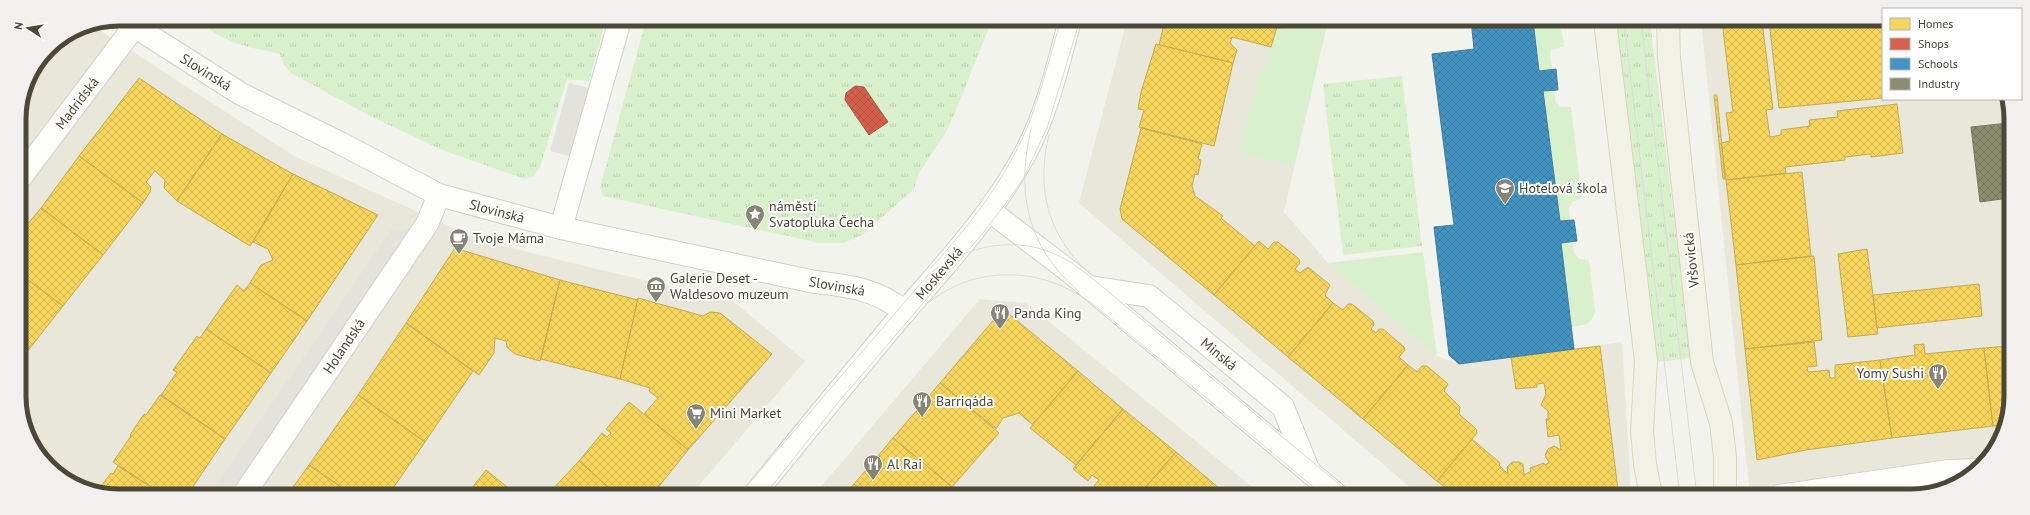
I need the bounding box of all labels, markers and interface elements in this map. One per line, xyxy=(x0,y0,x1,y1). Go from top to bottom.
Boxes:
north arrow xyxy=(8,8,48,48)
legend xyxy=(1882,8,2022,100)
text: Homes xyxy=(1918,16,1953,31)
text: N xyxy=(11,21,26,31)
text: Shops xyxy=(1918,36,1949,51)
street label: Slovinská xyxy=(177,49,235,95)
text: Schools xyxy=(1918,56,1958,71)
street label: Madridská xyxy=(51,73,103,133)
text: Industry xyxy=(1918,76,1960,91)
school or university icon: Hotelová škola xyxy=(1494,177,1516,205)
place label: Hotelová škola xyxy=(1519,179,1607,197)
street label: Slovinská xyxy=(467,195,527,227)
place label: náměstí Svatopluka Čecha xyxy=(769,197,874,231)
place icon: náměstí Svatopluka Čecha xyxy=(744,203,766,231)
cafe icon: Tvoje Máma xyxy=(448,227,470,255)
place label: Tvoje Máma xyxy=(473,229,544,247)
street label: Vršovická xyxy=(1679,231,1703,290)
street label: Moskevská xyxy=(912,243,967,303)
place label: Galerie Deset - Waldesovo muzeum xyxy=(670,269,789,303)
street label: Slovinská xyxy=(808,272,866,300)
museum icon: Galerie Deset - Waldesovo muzeum xyxy=(645,275,667,303)
restaurant icon: Panda King xyxy=(989,302,1011,330)
place label: Panda King xyxy=(1014,304,1082,322)
street label: Holandská xyxy=(319,315,369,377)
street label: Minská xyxy=(1197,334,1241,374)
restaurant icon: Yomy Sushi xyxy=(1927,362,1949,390)
place label: Yomy Sushi xyxy=(1856,364,1924,382)
restaurant icon: Barriqáda xyxy=(911,390,933,418)
place label: Barriqáda xyxy=(936,392,993,410)
supermarket icon: Mini Market xyxy=(685,402,707,430)
place label: Mini Market xyxy=(710,404,781,422)
restaurant icon: Al Rai xyxy=(862,453,884,481)
place label: Al Rai xyxy=(887,455,922,473)

